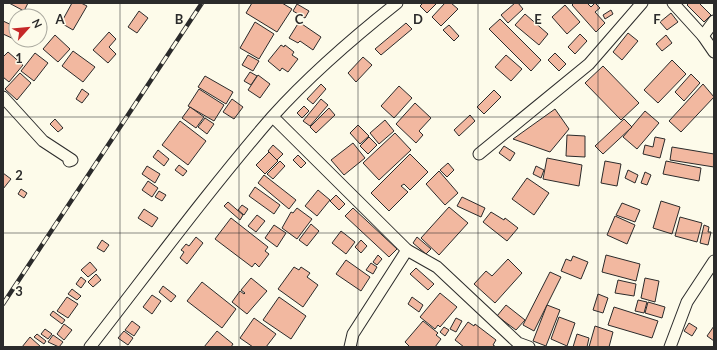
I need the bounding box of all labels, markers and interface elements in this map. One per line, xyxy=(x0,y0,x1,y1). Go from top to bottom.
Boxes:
north arrow xyxy=(8,8,48,48)
text: A xyxy=(54,11,65,27)
text: B xyxy=(175,11,184,27)
text: C xyxy=(295,11,304,27)
text: D xyxy=(413,11,423,27)
text: E xyxy=(534,11,542,27)
text: F xyxy=(653,11,661,27)
text: N xyxy=(30,17,45,30)
text: 1 xyxy=(15,50,23,66)
text: 2 xyxy=(15,167,23,183)
text: 3 xyxy=(15,283,23,299)

